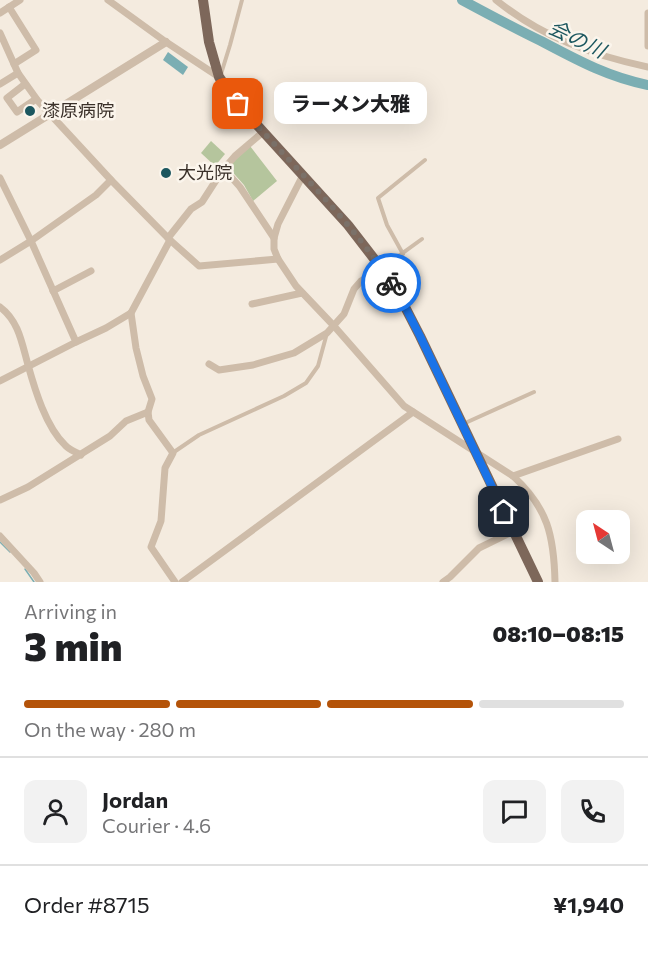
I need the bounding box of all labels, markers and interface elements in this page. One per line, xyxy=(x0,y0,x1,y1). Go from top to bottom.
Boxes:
water label: 会の川 xyxy=(545,14,611,63)
pin xyxy=(212,78,263,129)
callout: ラーメン大雅 xyxy=(274,83,427,125)
icon: bag xyxy=(221,87,254,120)
text: ラーメン大雅 xyxy=(291,91,410,115)
place label: 漆原病院 xyxy=(42,99,114,121)
marker: 漆原病院 xyxy=(23,104,37,118)
place label: 大光院 xyxy=(178,161,232,183)
marker: 大光院 xyxy=(159,166,173,180)
courier xyxy=(361,253,421,313)
icon: bike xyxy=(375,267,408,300)
pin xyxy=(478,486,529,537)
icon: home xyxy=(487,495,520,528)
north arrow xyxy=(576,510,630,564)
map controls xyxy=(576,510,630,564)
text: Arriving in xyxy=(24,599,117,623)
text: 08:10–08:15 xyxy=(493,620,624,647)
text: 3 min xyxy=(24,621,122,669)
text: On the way · 280 m xyxy=(24,717,196,741)
button: person xyxy=(24,780,87,843)
button: chat xyxy=(483,780,546,843)
button: phone xyxy=(561,780,624,843)
text: Jordan xyxy=(102,786,168,813)
text: Courier · 4.6 xyxy=(102,813,211,837)
text: Order #8715 xyxy=(24,891,150,918)
text: ¥1,940 xyxy=(553,891,624,918)

